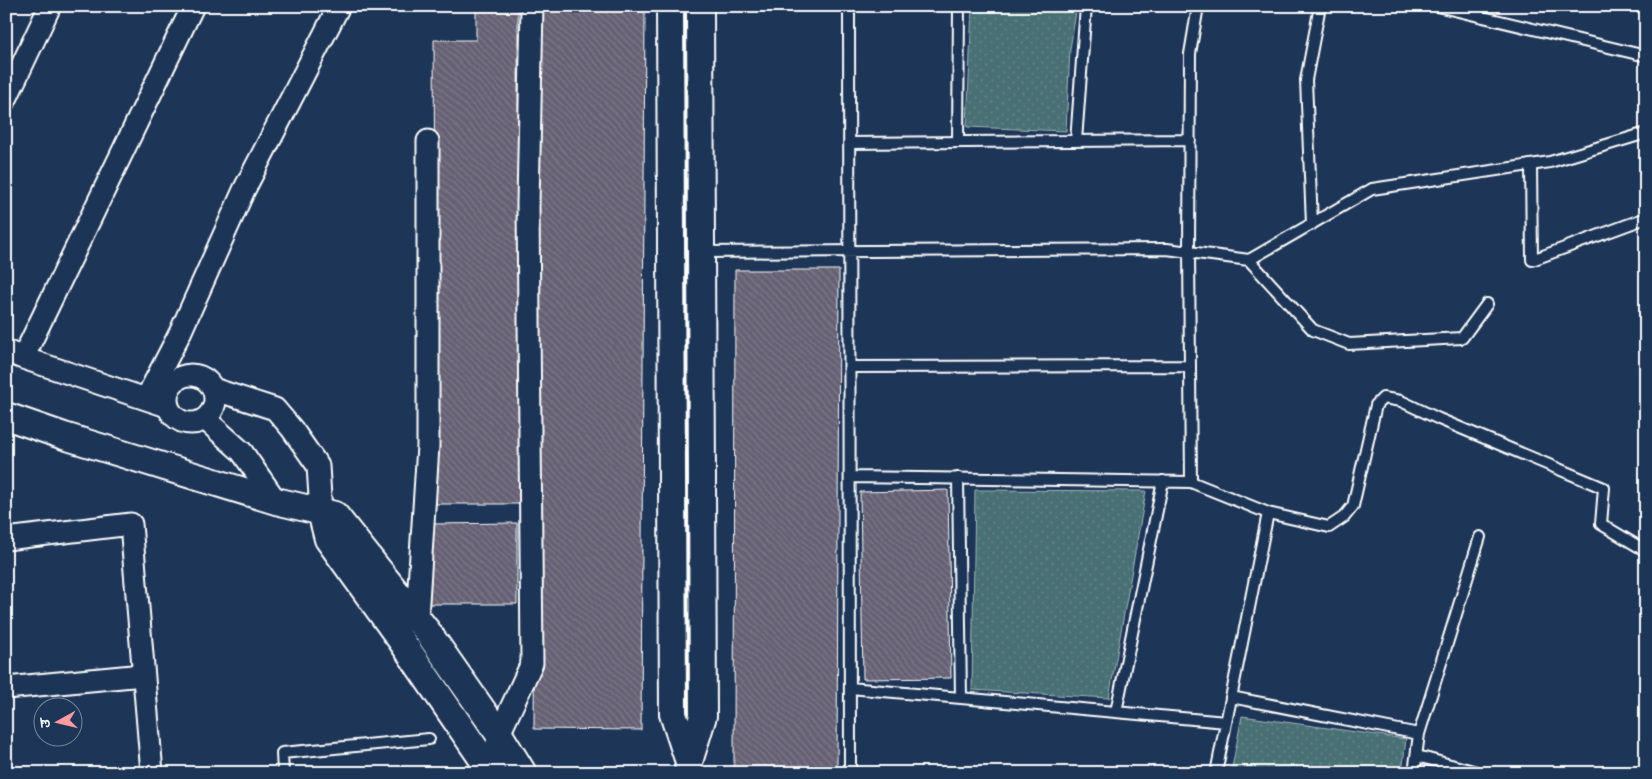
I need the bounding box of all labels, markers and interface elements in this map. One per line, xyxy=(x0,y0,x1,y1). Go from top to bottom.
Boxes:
north arrow xyxy=(32,696,82,746)
text: उ xyxy=(34,715,58,730)

